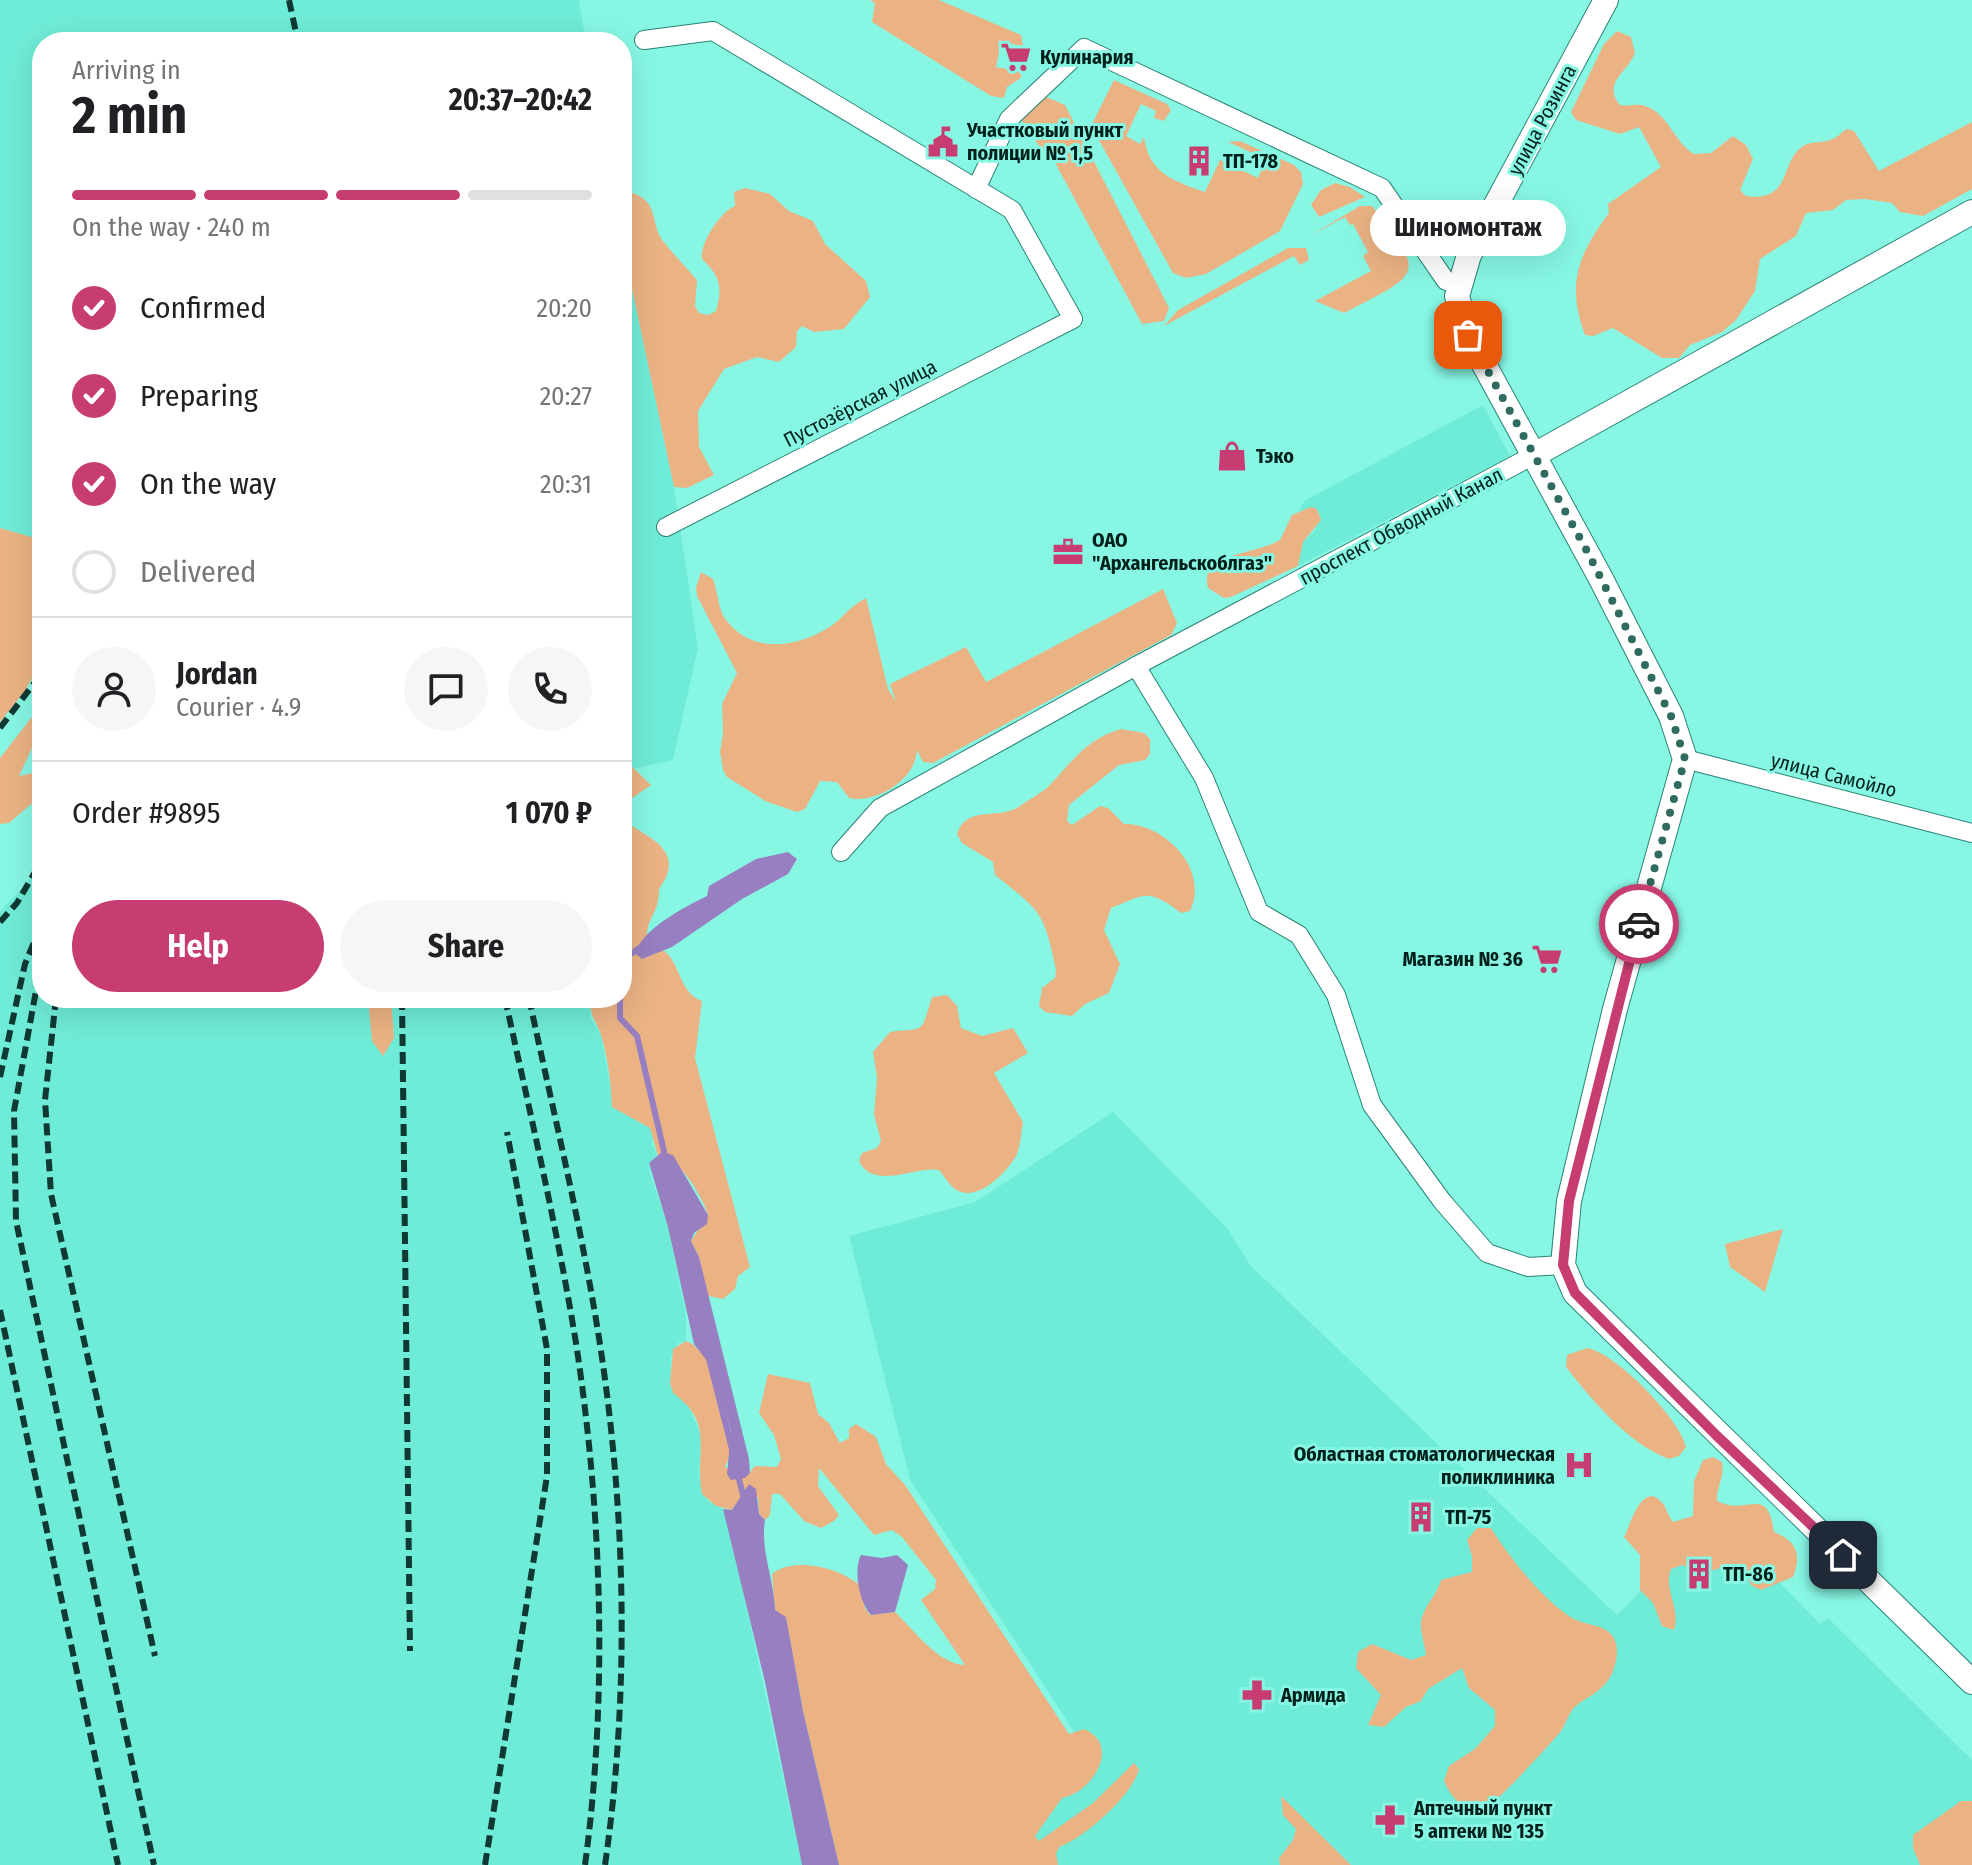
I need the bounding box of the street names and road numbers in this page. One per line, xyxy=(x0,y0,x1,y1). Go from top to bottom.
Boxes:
street label: улица Розинга xyxy=(1503,61,1581,179)
street label: Пустозёрская улица xyxy=(779,354,941,452)
street label: проспект Обводный Канал xyxy=(1295,462,1507,590)
street label: улица Самойло xyxy=(1769,748,1899,802)

